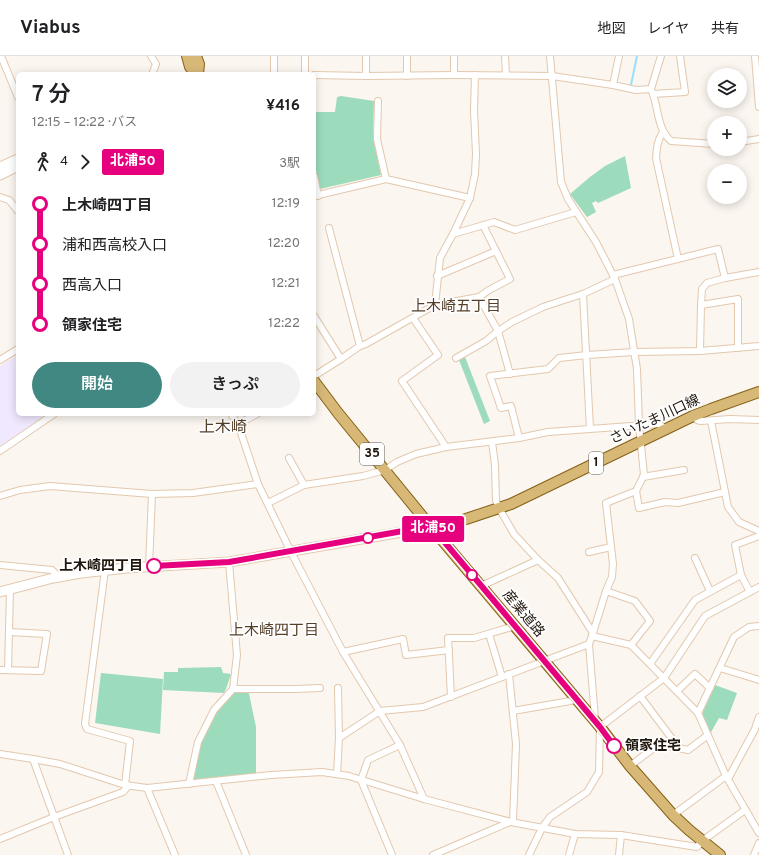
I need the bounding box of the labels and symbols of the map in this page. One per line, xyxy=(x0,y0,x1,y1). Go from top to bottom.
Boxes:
district label: 上木崎五丁目 xyxy=(411,298,501,317)
street label: さいたま川口線 xyxy=(607,392,703,448)
district label: 上木崎 xyxy=(199,418,247,438)
road number: 35 xyxy=(360,443,384,465)
road number: 1 xyxy=(589,452,603,474)
line badge: 北浦50 xyxy=(405,516,461,542)
unlabelled marker xyxy=(362,532,374,544)
place label: 上木崎四丁目 xyxy=(59,558,143,575)
marker: 上木崎四丁目 xyxy=(146,558,162,574)
unlabelled marker xyxy=(466,569,478,581)
street label: 産業道路 xyxy=(498,587,548,641)
district label: 上木崎四丁目 xyxy=(229,622,319,641)
place label: 領家住宅 xyxy=(625,737,681,755)
marker: 領家住宅 xyxy=(606,738,622,754)

